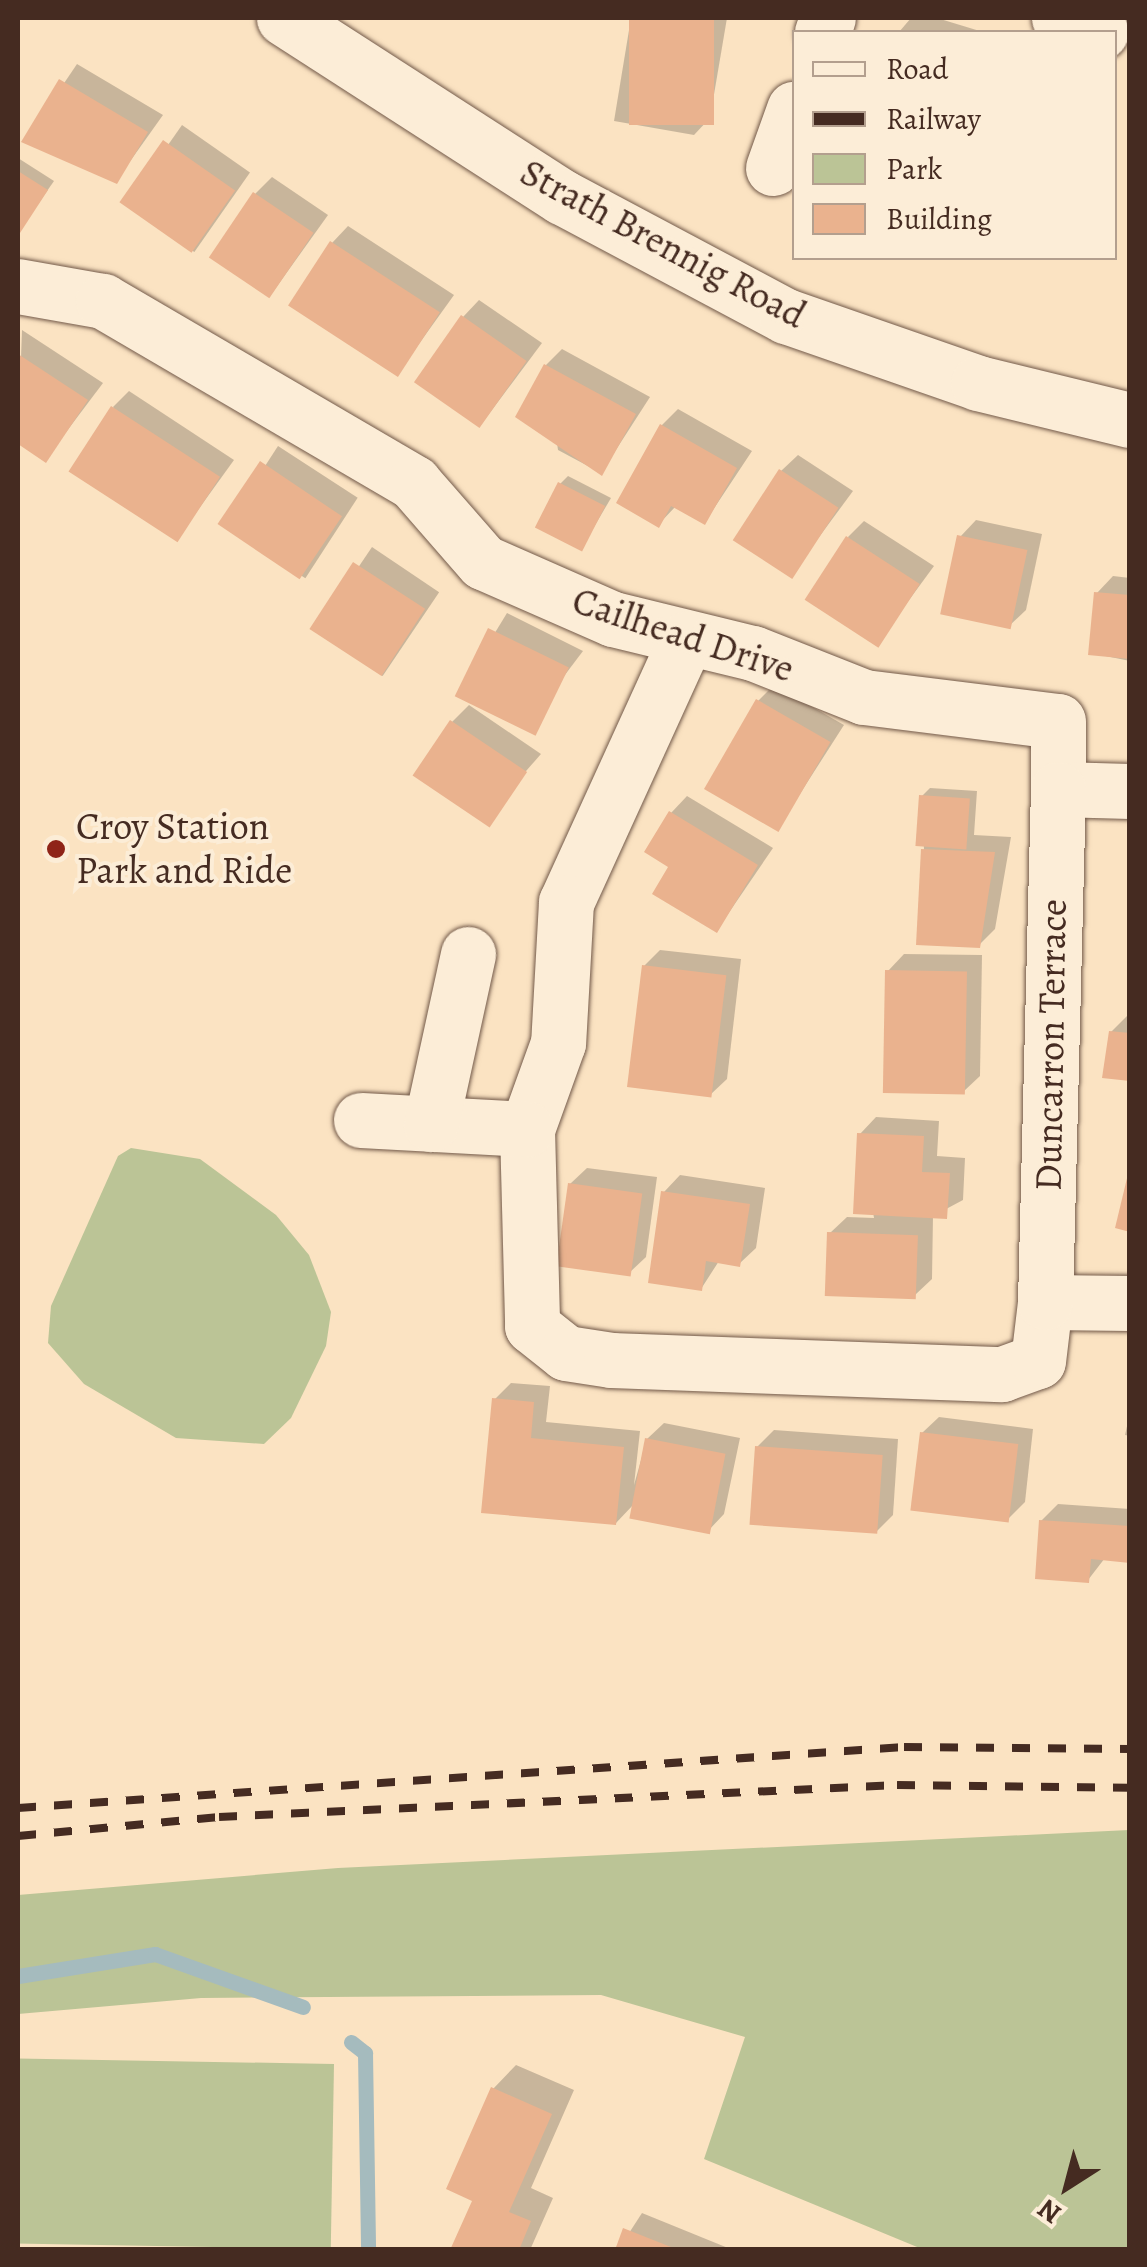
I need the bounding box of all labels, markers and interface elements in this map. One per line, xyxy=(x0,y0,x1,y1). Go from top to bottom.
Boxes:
legend xyxy=(792,30,1117,260)
text: Road xyxy=(886,49,948,89)
text: Railway xyxy=(886,99,981,139)
text: Park xyxy=(886,149,942,189)
street label: Strath Brennig Road xyxy=(513,150,813,338)
text: Building xyxy=(886,199,992,239)
street label: Cailhead Drive xyxy=(567,578,799,692)
place label: Croy Station Park and Ride xyxy=(76,804,292,894)
marker: Croy Station Park and Ride xyxy=(45,838,67,860)
street label: Duncarron Terrace xyxy=(1026,899,1076,1191)
north arrow xyxy=(1017,2137,1117,2237)
text: N xyxy=(1030,2190,1069,2233)

